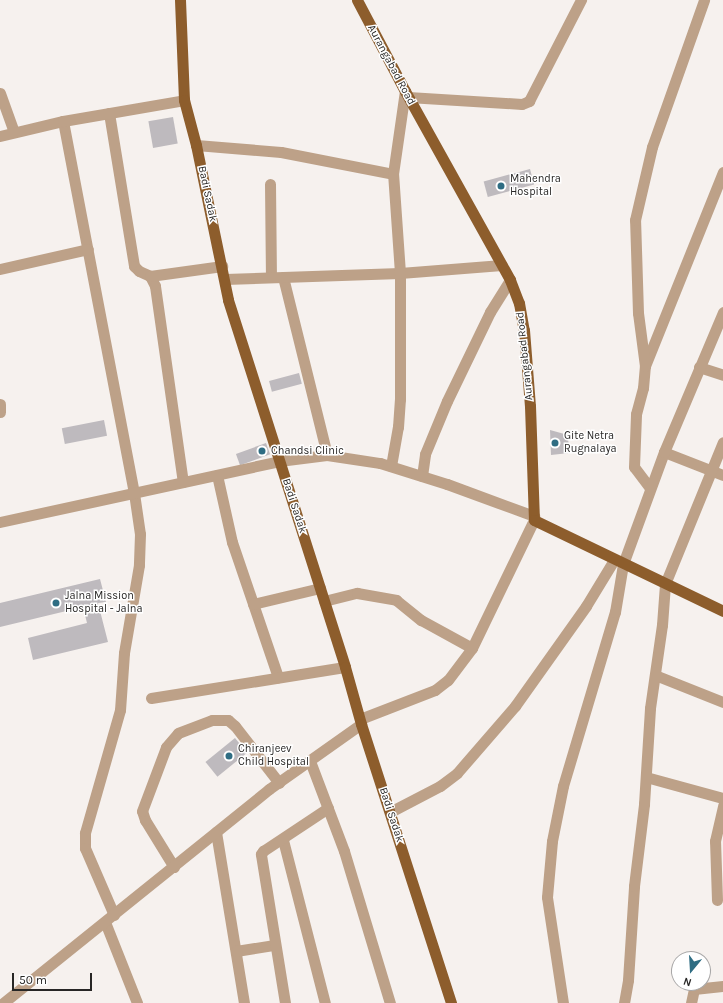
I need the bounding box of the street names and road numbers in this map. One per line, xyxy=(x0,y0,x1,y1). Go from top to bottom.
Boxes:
street label: Aurangabad Road xyxy=(364,23,418,107)
street label: Badi Sadak xyxy=(195,165,219,223)
street label: Aurangabad Road xyxy=(514,311,536,401)
street label: Badi Sadak xyxy=(279,477,309,535)
street label: Badi Sadak xyxy=(376,786,406,844)

